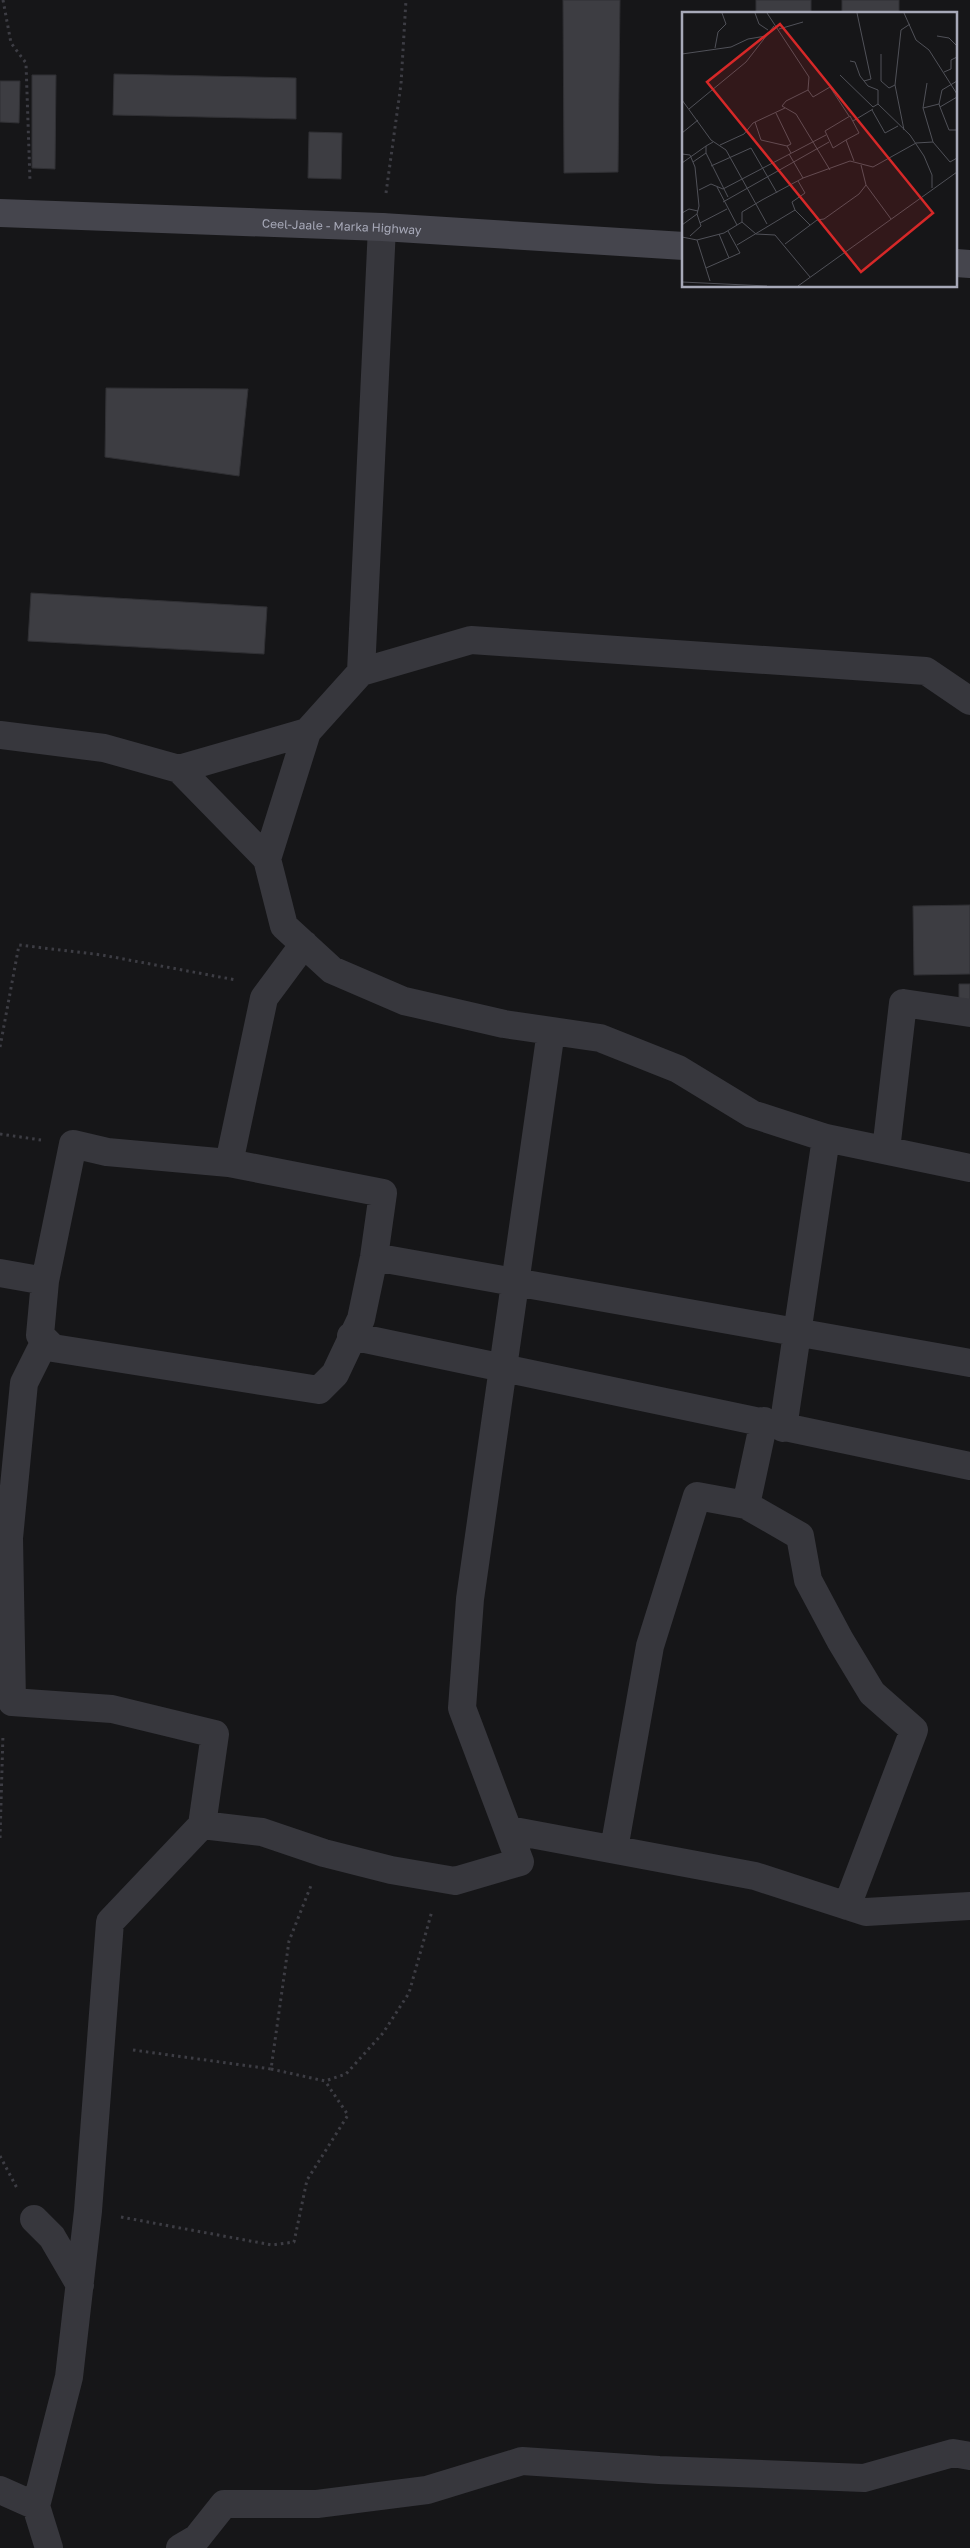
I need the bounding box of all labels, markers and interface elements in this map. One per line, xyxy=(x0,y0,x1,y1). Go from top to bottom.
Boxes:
inset map xyxy=(682,12,958,288)
street label: Ceel-Jaale - Marka Highway xyxy=(262,215,422,237)

